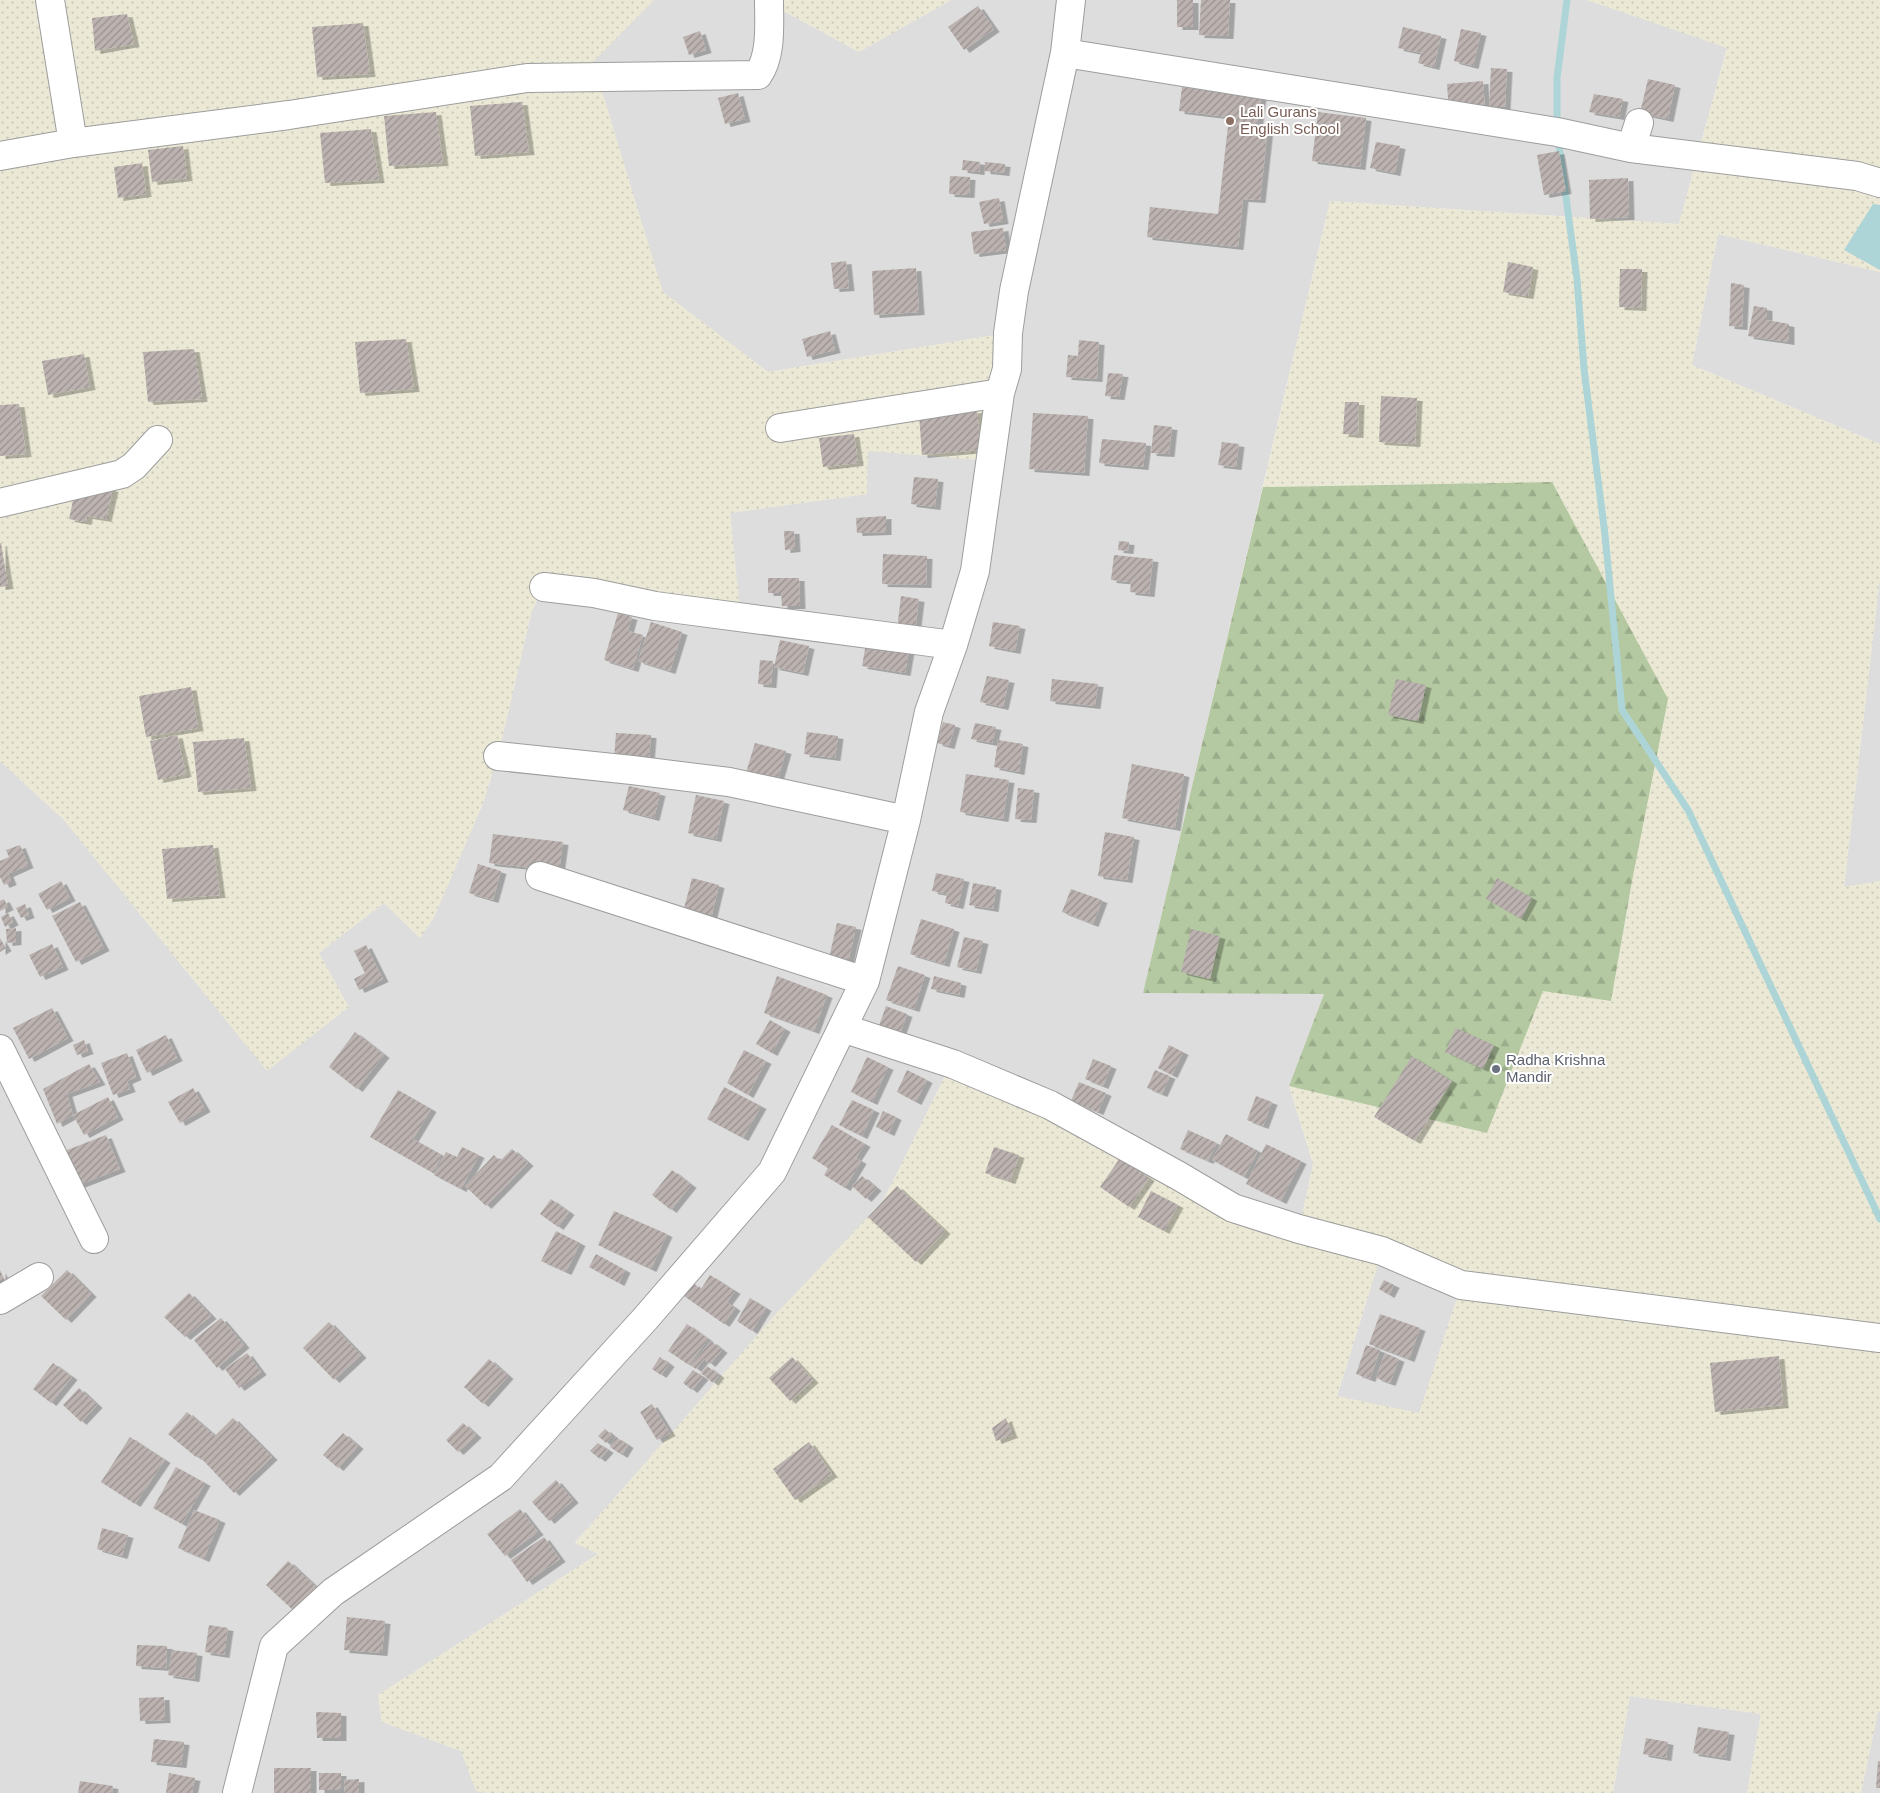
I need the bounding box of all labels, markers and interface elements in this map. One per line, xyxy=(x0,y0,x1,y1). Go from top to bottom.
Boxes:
place label: Lali Gurans English School xyxy=(1240,103,1339,137)
marker: Lali Gurans English School xyxy=(1224,115,1236,127)
place label: Radha Krishna Mandir xyxy=(1506,1051,1606,1085)
marker: Radha Krishna Mandir xyxy=(1490,1063,1502,1075)

